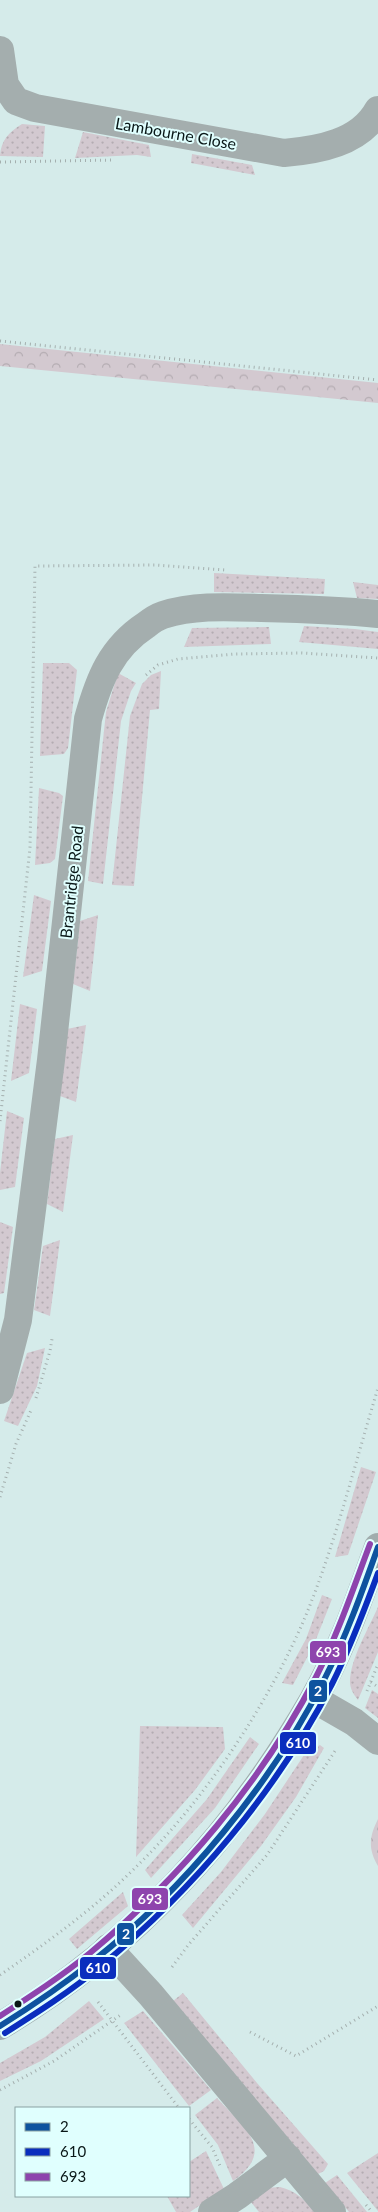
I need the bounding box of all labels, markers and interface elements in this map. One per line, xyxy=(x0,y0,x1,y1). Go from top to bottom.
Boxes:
street label: Lambourne Close xyxy=(114,113,238,153)
street label: Brantridge Road xyxy=(56,825,86,939)
line badge: 693 xyxy=(309,1640,347,1664)
text: 693 xyxy=(316,1643,340,1660)
line badge: 2 xyxy=(308,1679,328,1703)
text: 2 xyxy=(314,1682,322,1699)
line badge: 610 xyxy=(279,1731,317,1755)
text: 610 xyxy=(286,1734,310,1751)
line badge: 693 xyxy=(131,1887,169,1911)
text: 693 xyxy=(138,1890,162,1907)
line badge: 2 xyxy=(116,1922,135,1946)
text: 2 xyxy=(122,1925,130,1942)
line badge: 610 xyxy=(79,1956,117,1980)
text: 610 xyxy=(86,1959,110,1976)
unlabelled marker xyxy=(13,1999,23,2009)
legend xyxy=(15,2107,190,2197)
text: 2 xyxy=(60,2117,69,2135)
text: 610 xyxy=(60,2142,86,2160)
text: 693 xyxy=(60,2167,86,2185)

